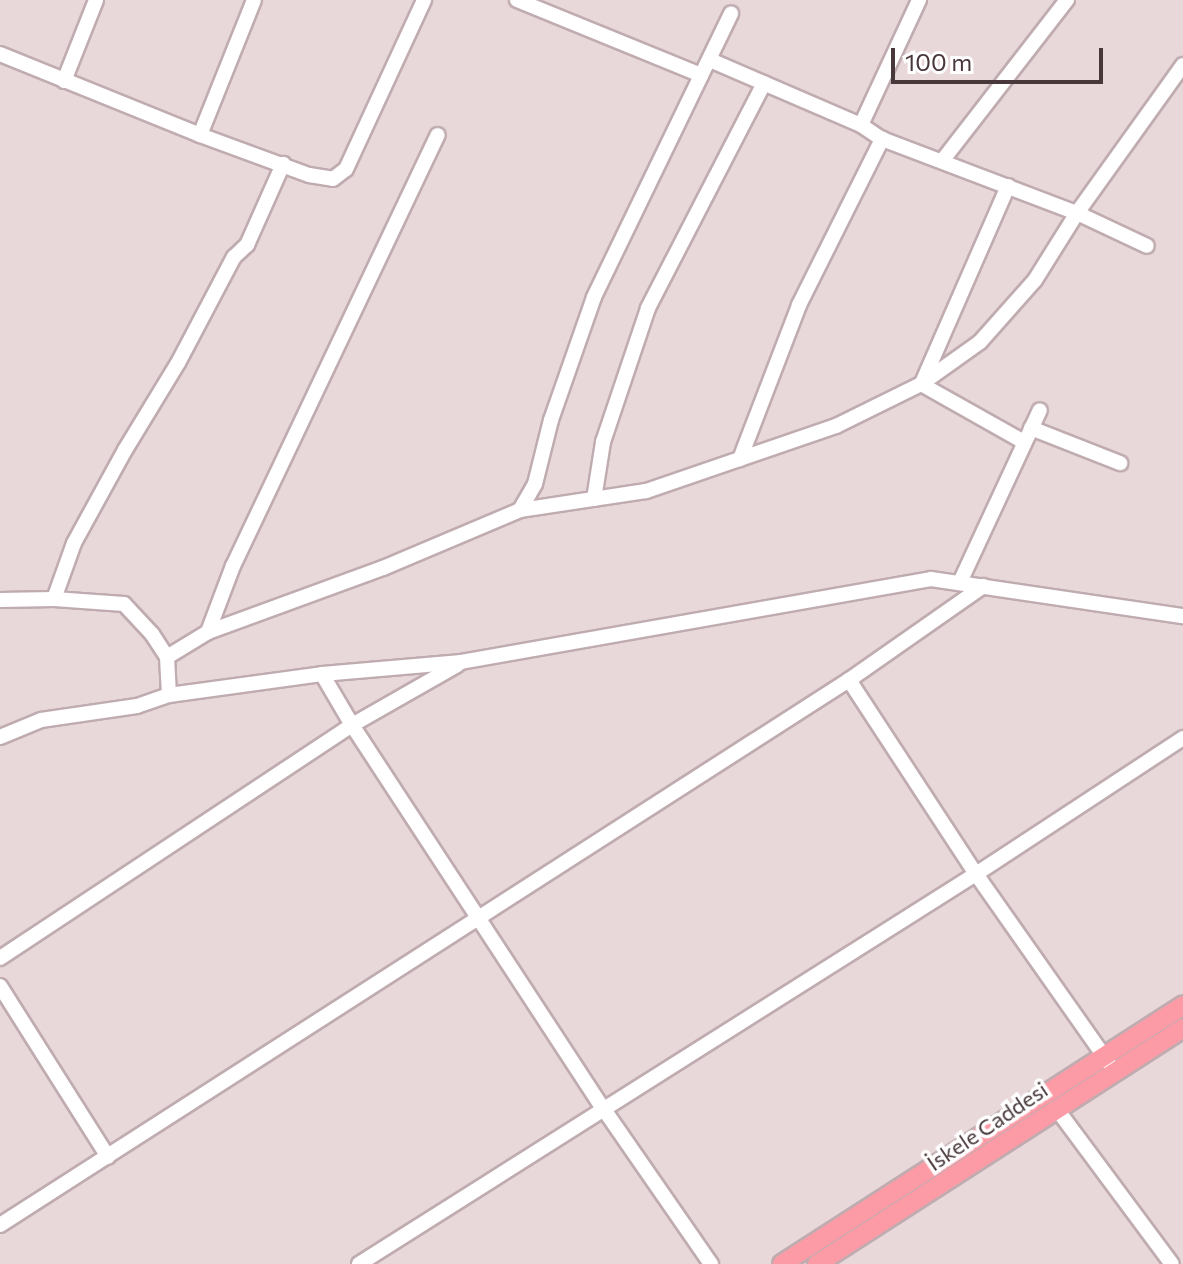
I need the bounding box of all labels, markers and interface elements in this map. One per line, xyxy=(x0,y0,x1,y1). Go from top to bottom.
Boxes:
scale bar xyxy=(895,32,1107,82)
text: 100 m xyxy=(905,47,972,76)
street label: İskele Caddesi xyxy=(922,1076,1052,1176)

